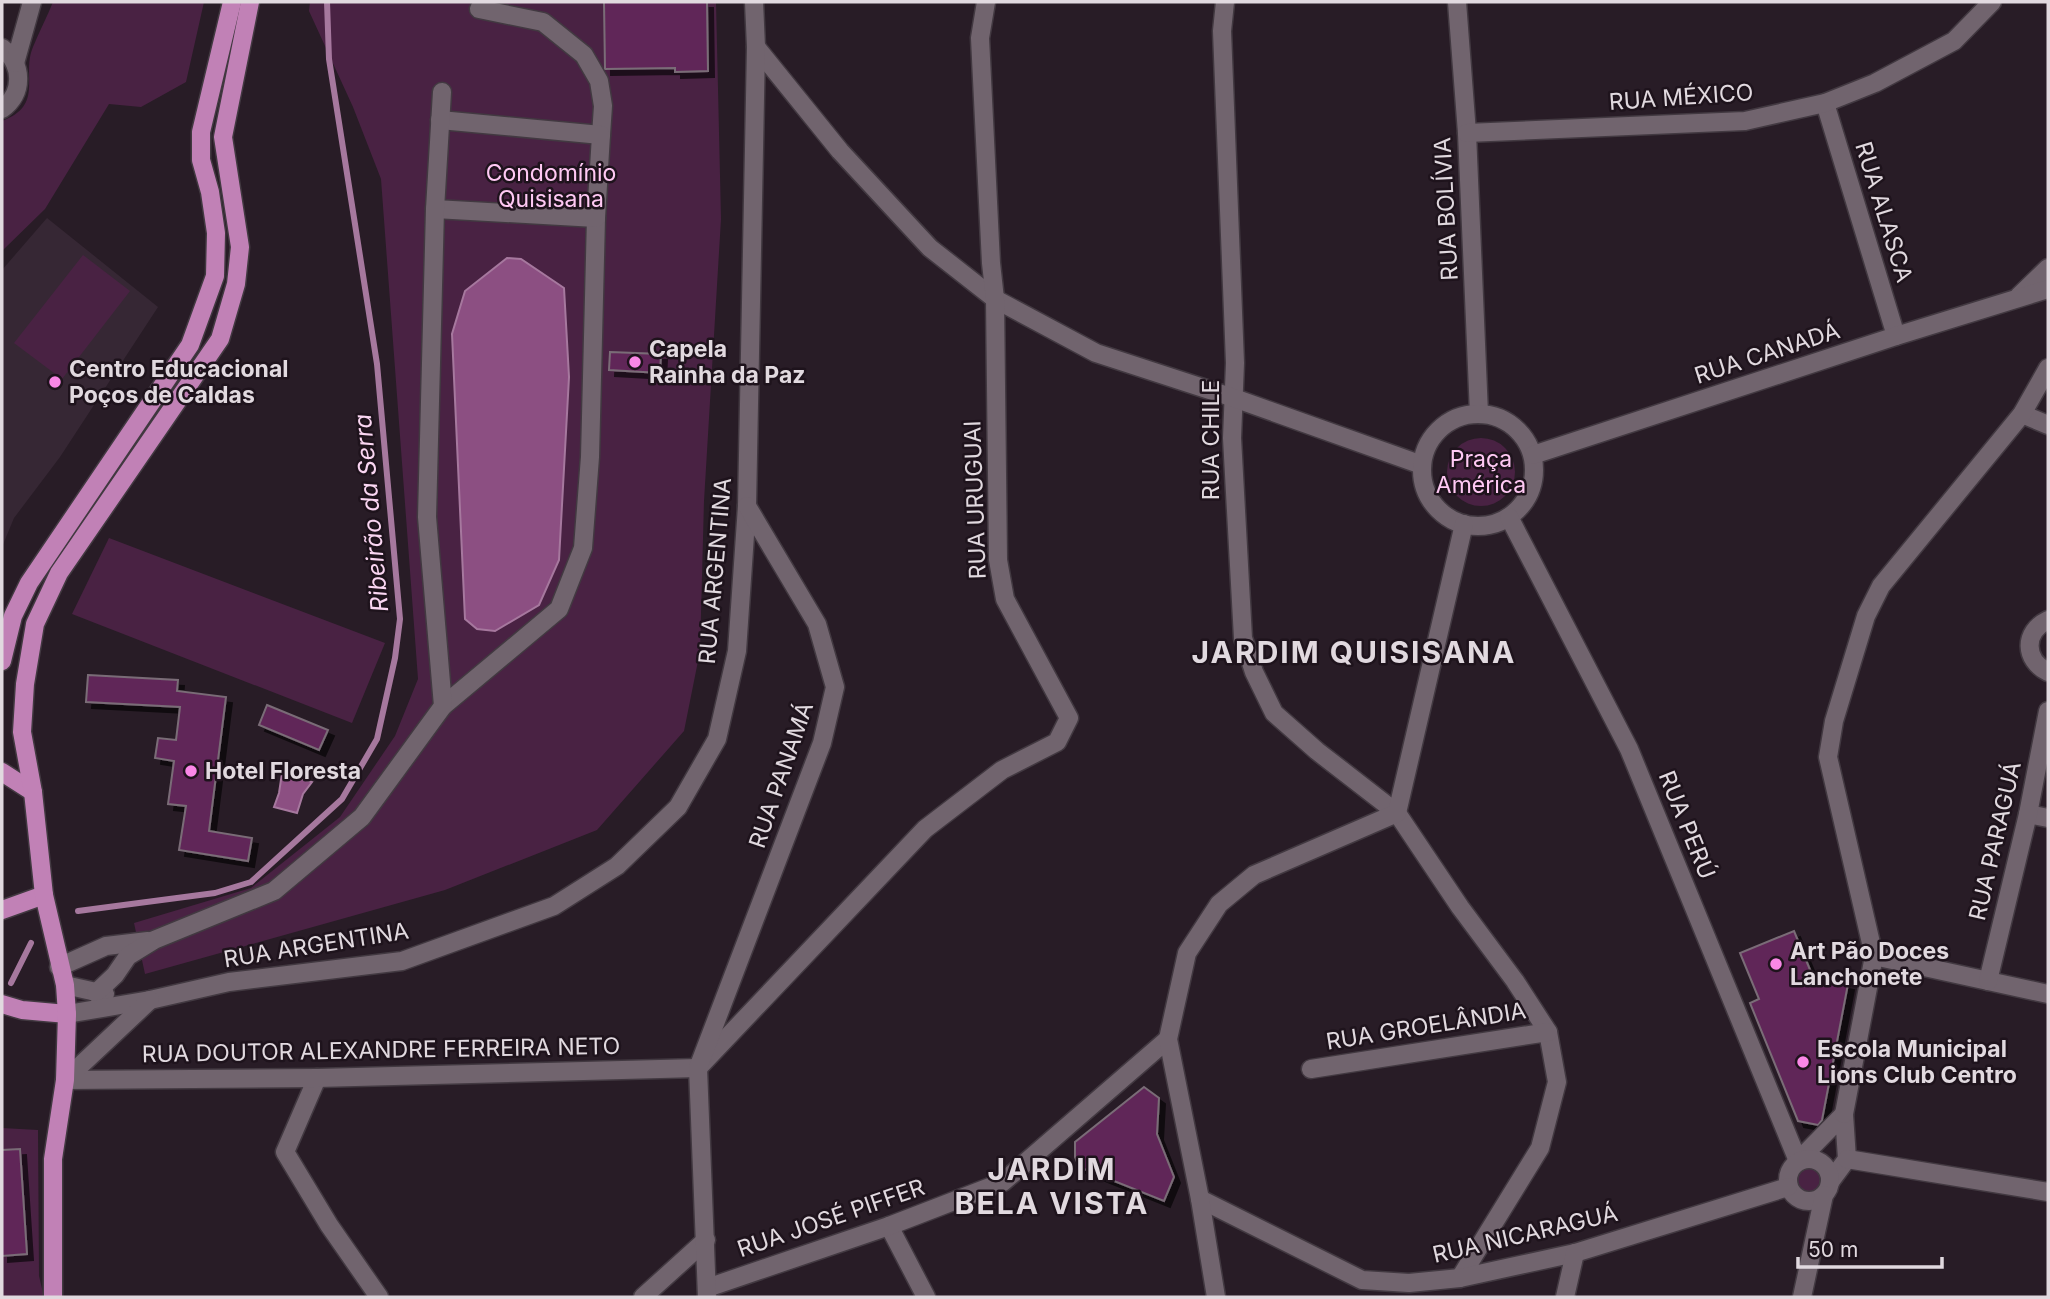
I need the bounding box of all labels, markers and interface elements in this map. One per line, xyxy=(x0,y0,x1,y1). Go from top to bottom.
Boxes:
street label: RUA MÉXICO xyxy=(1608,78,1754,116)
street label: RUA BOLÍVIA xyxy=(1428,136,1464,281)
street label: RUA ALASCA xyxy=(1849,138,1919,286)
park label: Condomínio Quisisana xyxy=(486,159,616,213)
street label: RUA CANADÁ xyxy=(1691,316,1843,390)
place label: Capela Rainha da Paz xyxy=(649,335,805,389)
marker: Capela Rainha da Paz xyxy=(627,354,643,370)
place label: Centro Educacional Poços de Caldas xyxy=(69,355,289,409)
marker: Centro Educacional Poços de Caldas xyxy=(47,374,63,390)
street label: RUA CHILE xyxy=(1197,380,1225,500)
water label: Ribeirão da Serra xyxy=(348,413,394,613)
street label: RUA URUGUAI xyxy=(958,420,992,580)
park label: Praça América xyxy=(1436,445,1526,499)
street label: RUA ARGENTINA xyxy=(693,477,737,665)
district label: JARDIM QUISISANA xyxy=(1192,634,1516,670)
street label: RUA PANAMÁ xyxy=(743,698,819,852)
place label: Hotel Floresta xyxy=(205,757,361,785)
street label: RUA PARAGUÁ xyxy=(1963,759,2027,923)
marker: Hotel Floresta xyxy=(183,763,199,779)
street label: RUA PERÚ xyxy=(1653,767,1721,883)
street label: RUA ARGENTINA xyxy=(221,917,411,973)
place label: Art Pão Doces Lanchonete xyxy=(1790,937,1949,991)
marker: Art Pão Doces Lanchonete xyxy=(1768,956,1784,972)
street label: RUA GROELÂNDIA xyxy=(1324,996,1528,1056)
street label: RUA DOUTOR ALEXANDRE FERREIRA NETO xyxy=(142,1032,620,1068)
place label: Escola Municipal Lions Club Centro xyxy=(1817,1035,2017,1089)
marker: Escola Municipal Lions Club Centro xyxy=(1795,1054,1811,1070)
district label: JARDIM BELA VISTA xyxy=(955,1151,1149,1221)
street label: RUA JOSÉ PIFFER xyxy=(734,1173,929,1263)
street label: RUA NICARAGUÁ xyxy=(1430,1199,1620,1269)
scale bar xyxy=(1798,1226,1941,1270)
text: 50 m xyxy=(1808,1237,1858,1262)

